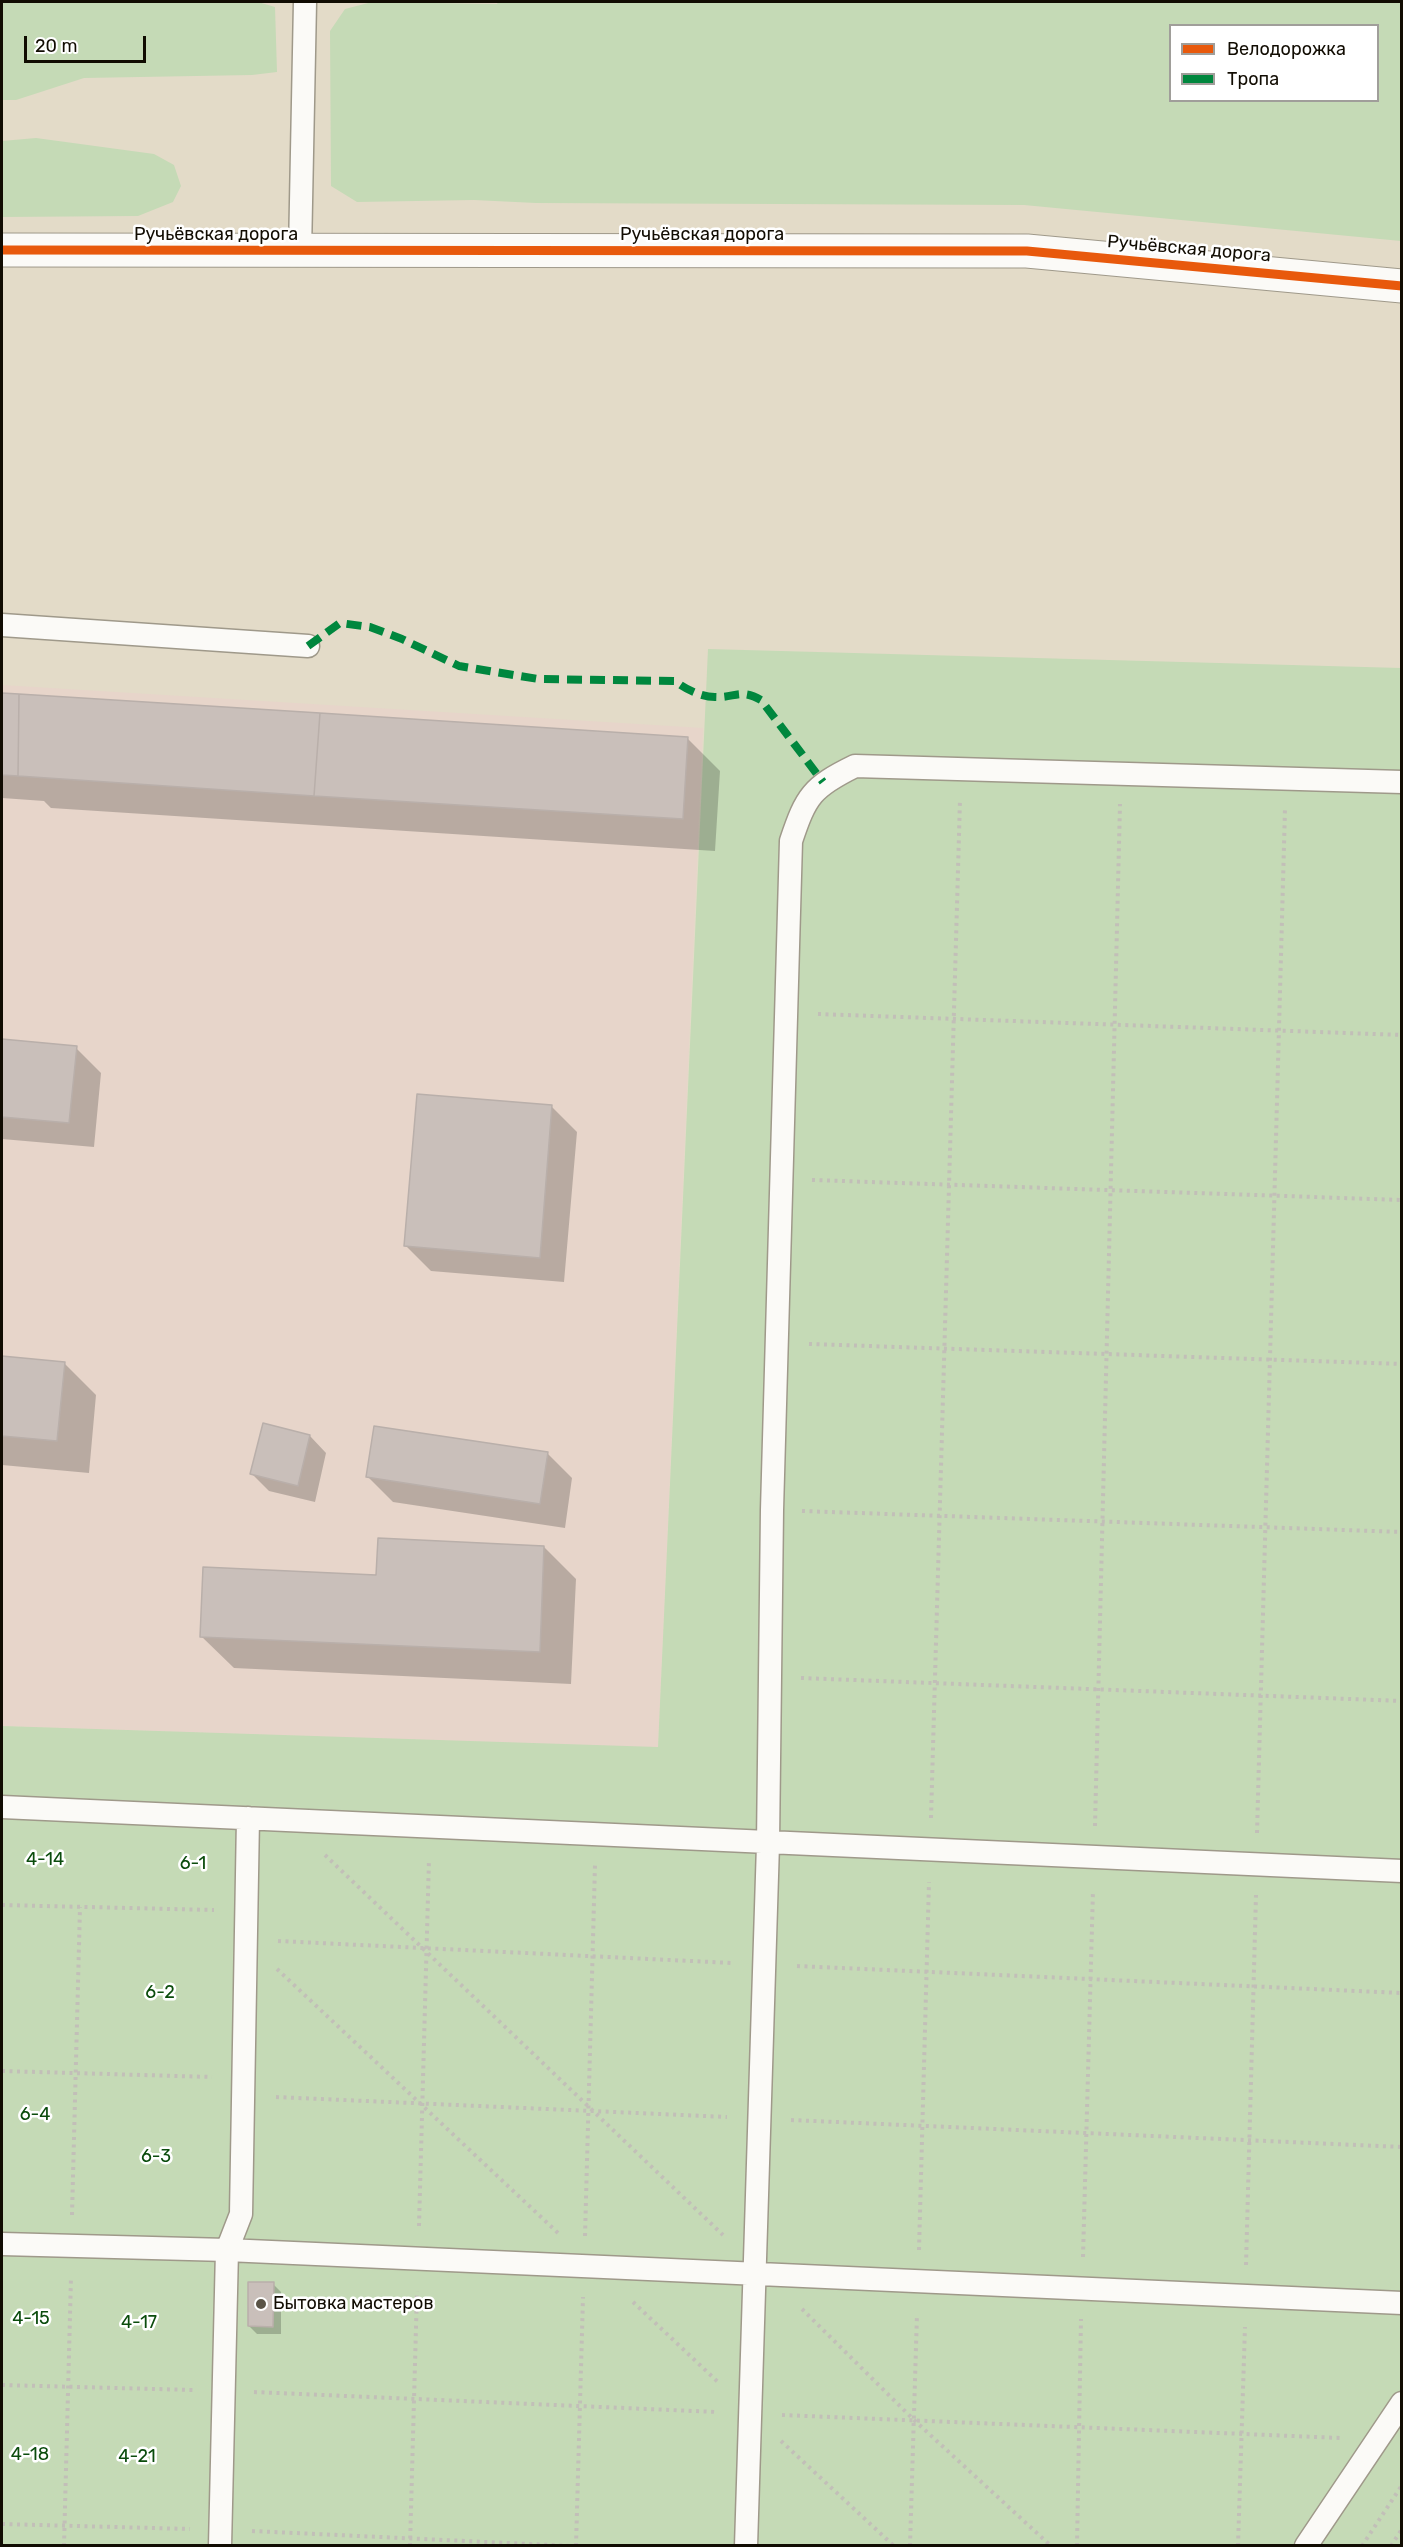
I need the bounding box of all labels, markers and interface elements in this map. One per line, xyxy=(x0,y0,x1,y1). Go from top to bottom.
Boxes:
scale bar xyxy=(27,24,148,62)
legend xyxy=(1169,24,1379,102)
text: 20 m xyxy=(35,35,77,57)
text: Велодорожка xyxy=(1227,38,1346,60)
text: Тропа xyxy=(1227,68,1279,90)
street label: Ручьёвская дорога xyxy=(134,224,298,246)
street label: Ручьёвская дорога xyxy=(620,224,784,246)
street label: Ручьёвская дорога xyxy=(1106,231,1272,267)
park label: 4-14 xyxy=(26,1849,64,1871)
park label: 6-1 xyxy=(180,1853,206,1875)
park label: 6-2 xyxy=(145,1982,175,2004)
park label: 6-4 xyxy=(20,2104,50,2126)
park label: 6-3 xyxy=(141,2146,171,2168)
place label: Бытовка мастеров xyxy=(273,2293,434,2315)
marker: Бытовка мастеров xyxy=(254,2297,268,2311)
park label: 4-15 xyxy=(12,2308,50,2330)
park label: 4-17 xyxy=(121,2312,157,2334)
park label: 4-18 xyxy=(11,2444,49,2466)
park label: 4-21 xyxy=(118,2446,156,2468)

